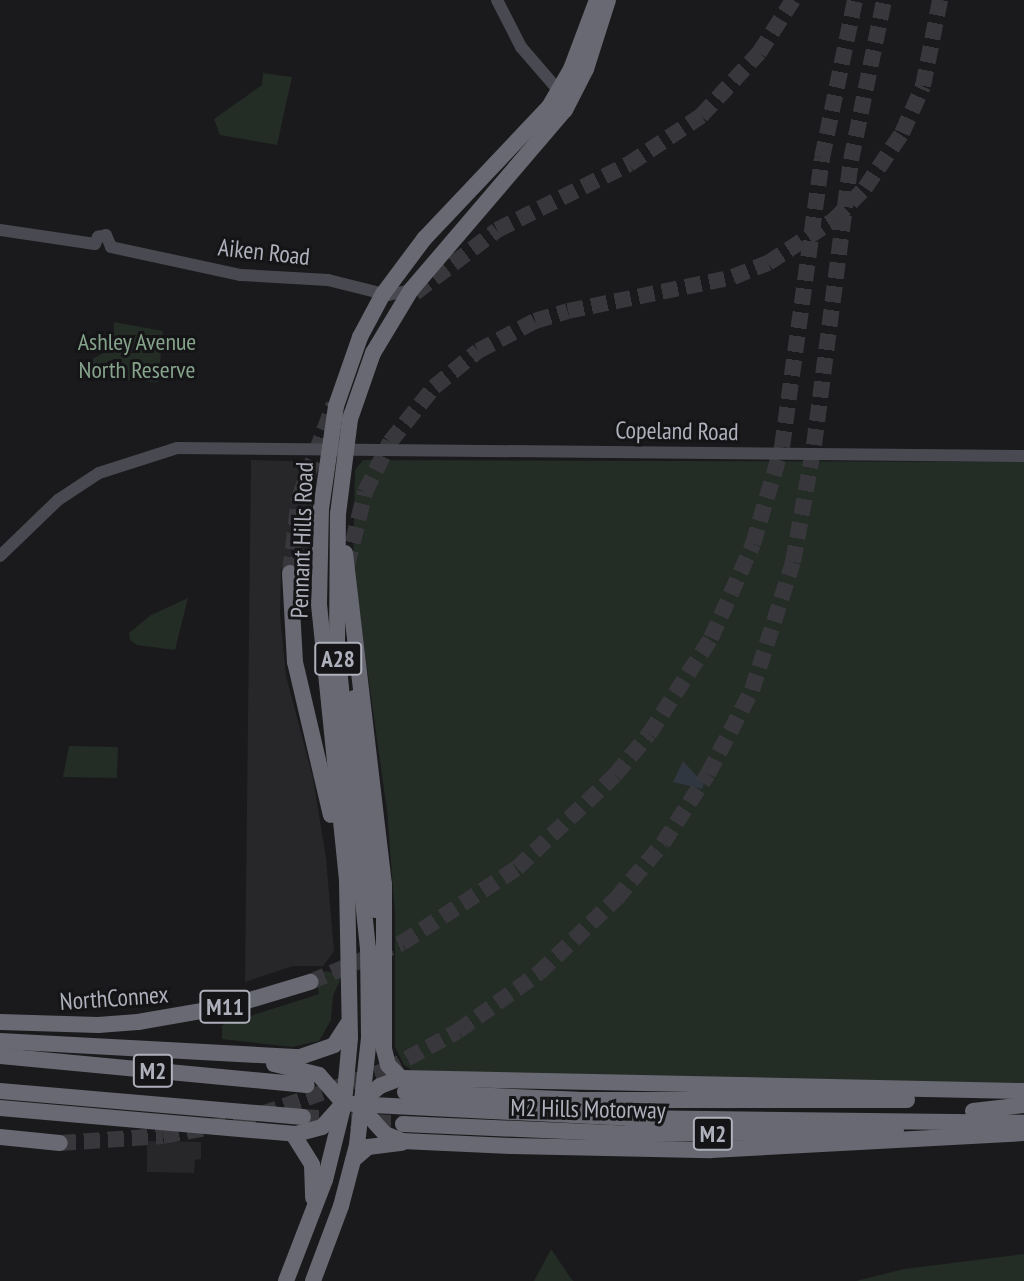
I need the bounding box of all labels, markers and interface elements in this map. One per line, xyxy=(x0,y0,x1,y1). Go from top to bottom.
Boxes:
street label: Aiken Road xyxy=(217,233,311,271)
park label: Ashley Avenue North Reserve xyxy=(77,328,197,384)
street label: Copeland Road xyxy=(615,416,739,446)
street label: Pennant Hills Road xyxy=(285,461,319,619)
road number: A28 xyxy=(314,639,362,678)
street label: NorthConnex xyxy=(59,980,169,1016)
road number: M11 xyxy=(199,988,251,1026)
road number: M2 xyxy=(132,1052,174,1090)
street label: M2 Hills Motorway xyxy=(510,1093,666,1125)
road number: M2 xyxy=(692,1114,734,1154)

